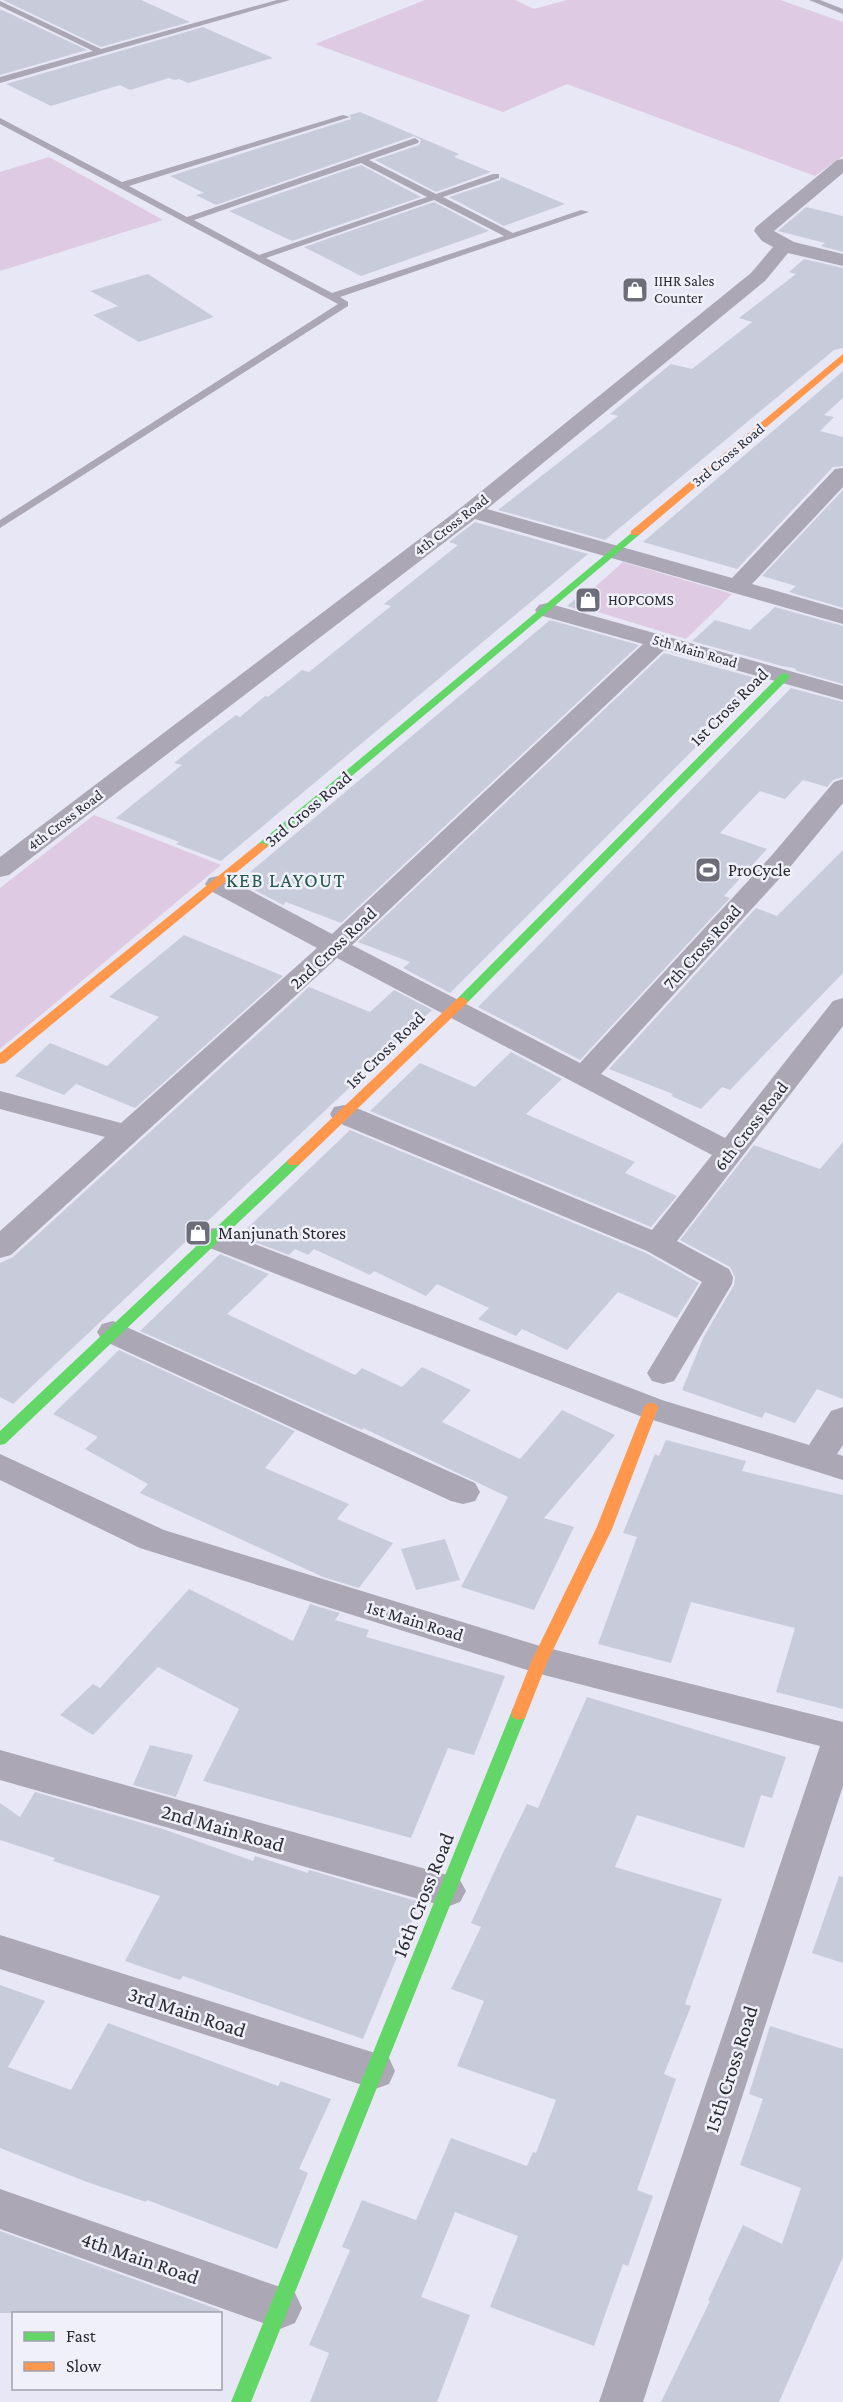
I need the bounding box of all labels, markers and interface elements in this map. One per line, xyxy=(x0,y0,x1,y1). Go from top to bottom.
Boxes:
place label: IIHR Sales Counter xyxy=(654,273,715,306)
shop icon: IIHR Sales Counter xyxy=(620,275,650,305)
street label: 3rd Cross Road xyxy=(689,420,767,490)
street label: 4th Cross Road xyxy=(411,491,491,559)
shop icon: HOPCOMS xyxy=(573,585,603,615)
place label: HOPCOMS xyxy=(608,592,674,608)
street label: 5th Main Road xyxy=(651,631,739,671)
street label: 1st Cross Road xyxy=(686,664,772,750)
street label: 3rd Cross Road xyxy=(261,767,356,851)
street label: 4th Cross Road xyxy=(24,787,106,853)
sports icon: ProCycle xyxy=(693,855,723,885)
place label: ProCycle xyxy=(728,860,791,880)
district label: KEB LAYOUT xyxy=(226,869,346,891)
street label: 7th Cross Road xyxy=(659,900,746,993)
street label: 2nd Cross Road xyxy=(286,903,381,993)
street label: 1st Cross Road xyxy=(341,1007,429,1093)
street label: 6th Cross Road xyxy=(710,1077,792,1175)
shop icon: Manjunath Stores xyxy=(183,1218,213,1248)
place label: Manjunath Stores xyxy=(218,1223,346,1244)
street label: 1st Main Road xyxy=(364,1597,466,1645)
street label: 2nd Main Road xyxy=(159,1799,287,1857)
street label: 16th Cross Road xyxy=(387,1829,459,1961)
street label: 3rd Main Road xyxy=(125,1982,249,2042)
street label: 15th Cross Road xyxy=(699,2003,763,2135)
street label: 4th Main Road xyxy=(78,2227,202,2289)
legend xyxy=(12,2312,222,2390)
text: Fast xyxy=(66,2326,97,2346)
text: Slow xyxy=(66,2356,102,2376)

